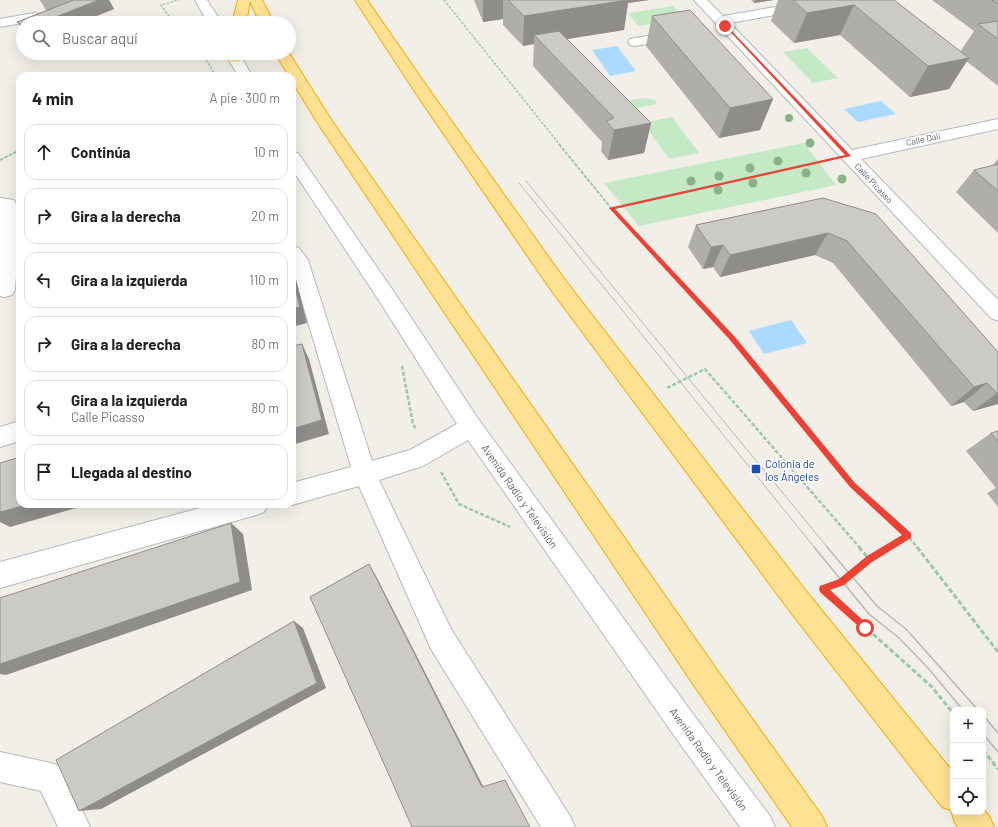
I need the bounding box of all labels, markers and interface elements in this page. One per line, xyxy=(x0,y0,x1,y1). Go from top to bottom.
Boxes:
search box xyxy=(16,16,296,60)
route end xyxy=(716,17,734,35)
icon: search xyxy=(30,27,52,49)
text: Buscar aquí xyxy=(62,29,138,47)
text: 4 min xyxy=(32,88,74,108)
text: A pie · 300 m xyxy=(209,90,280,106)
street label: Calle Dalí xyxy=(905,130,941,148)
icon: ahead xyxy=(33,141,55,163)
text: Continúa xyxy=(71,143,131,161)
text: 10 m xyxy=(254,144,279,160)
street label: Calle Picasso xyxy=(853,161,895,205)
icon: right xyxy=(33,205,55,227)
text: Gira a la derecha xyxy=(71,207,181,225)
text: 20 m xyxy=(251,208,279,224)
icon: left xyxy=(33,269,55,291)
text: Gira a la izquierda xyxy=(71,271,187,289)
text: 110 m xyxy=(249,272,279,288)
icon: right xyxy=(33,333,55,355)
text: Gira a la derecha xyxy=(71,335,181,353)
text: 80 m xyxy=(252,336,279,352)
text: Gira a la izquierda xyxy=(71,391,187,409)
icon: left xyxy=(33,397,55,419)
text: 80 m xyxy=(252,400,279,416)
text: Calle Picasso xyxy=(71,409,145,425)
street label: Avenida Radio y Televisión xyxy=(479,441,561,551)
place label: Colonia de los Ángeles xyxy=(765,457,819,483)
icon: arrive xyxy=(33,461,55,483)
text: Llegada al destino xyxy=(71,463,192,481)
marker: Colonia de los Ángeles xyxy=(750,463,762,475)
route start xyxy=(856,619,874,637)
street label: Avenida Radio y Televisión xyxy=(667,705,751,813)
map controls xyxy=(950,707,986,815)
button: + xyxy=(950,707,986,743)
button: − xyxy=(950,743,986,779)
button: locate xyxy=(950,779,986,815)

